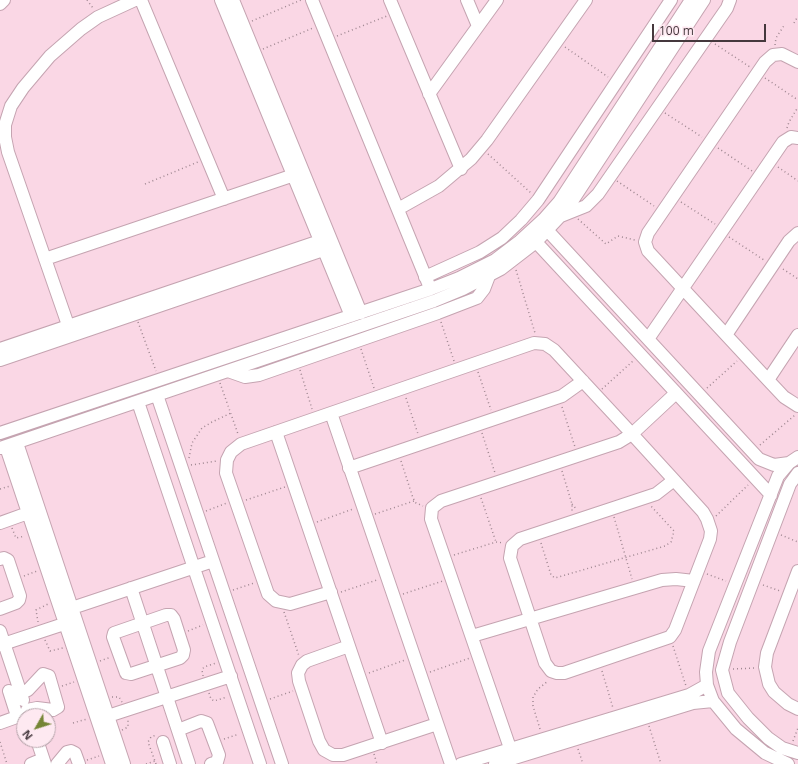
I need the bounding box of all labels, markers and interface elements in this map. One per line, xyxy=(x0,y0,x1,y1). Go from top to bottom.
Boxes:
scale bar xyxy=(654,16,768,42)
text: 100 m xyxy=(659,22,694,39)
north arrow xyxy=(16,708,56,748)
text: N xyxy=(18,727,36,743)

